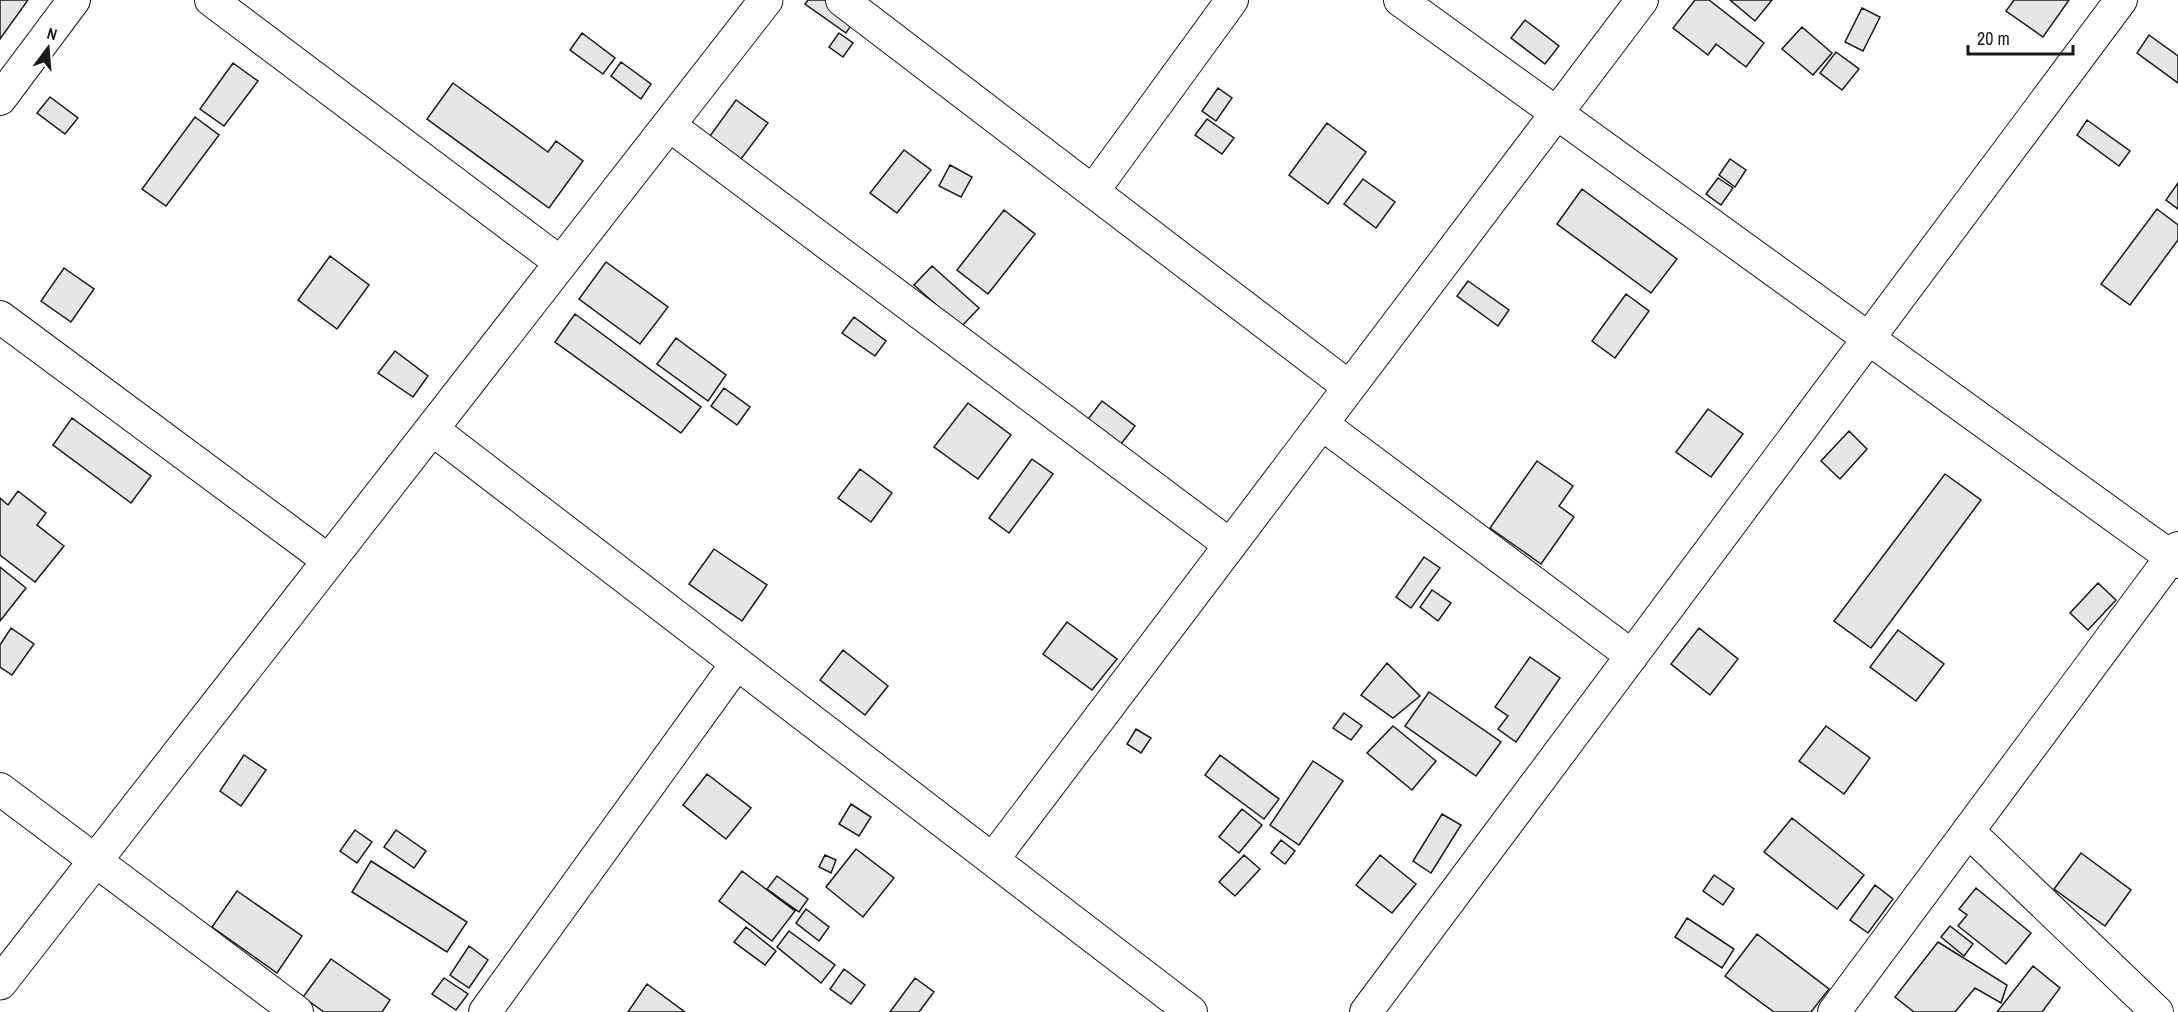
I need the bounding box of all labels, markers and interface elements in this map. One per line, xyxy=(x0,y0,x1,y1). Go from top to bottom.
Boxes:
north arrow xyxy=(18,18,78,78)
scale bar xyxy=(1968,18,2073,56)
text: N xyxy=(45,22,60,45)
text: 20 m xyxy=(1977,26,2010,51)

